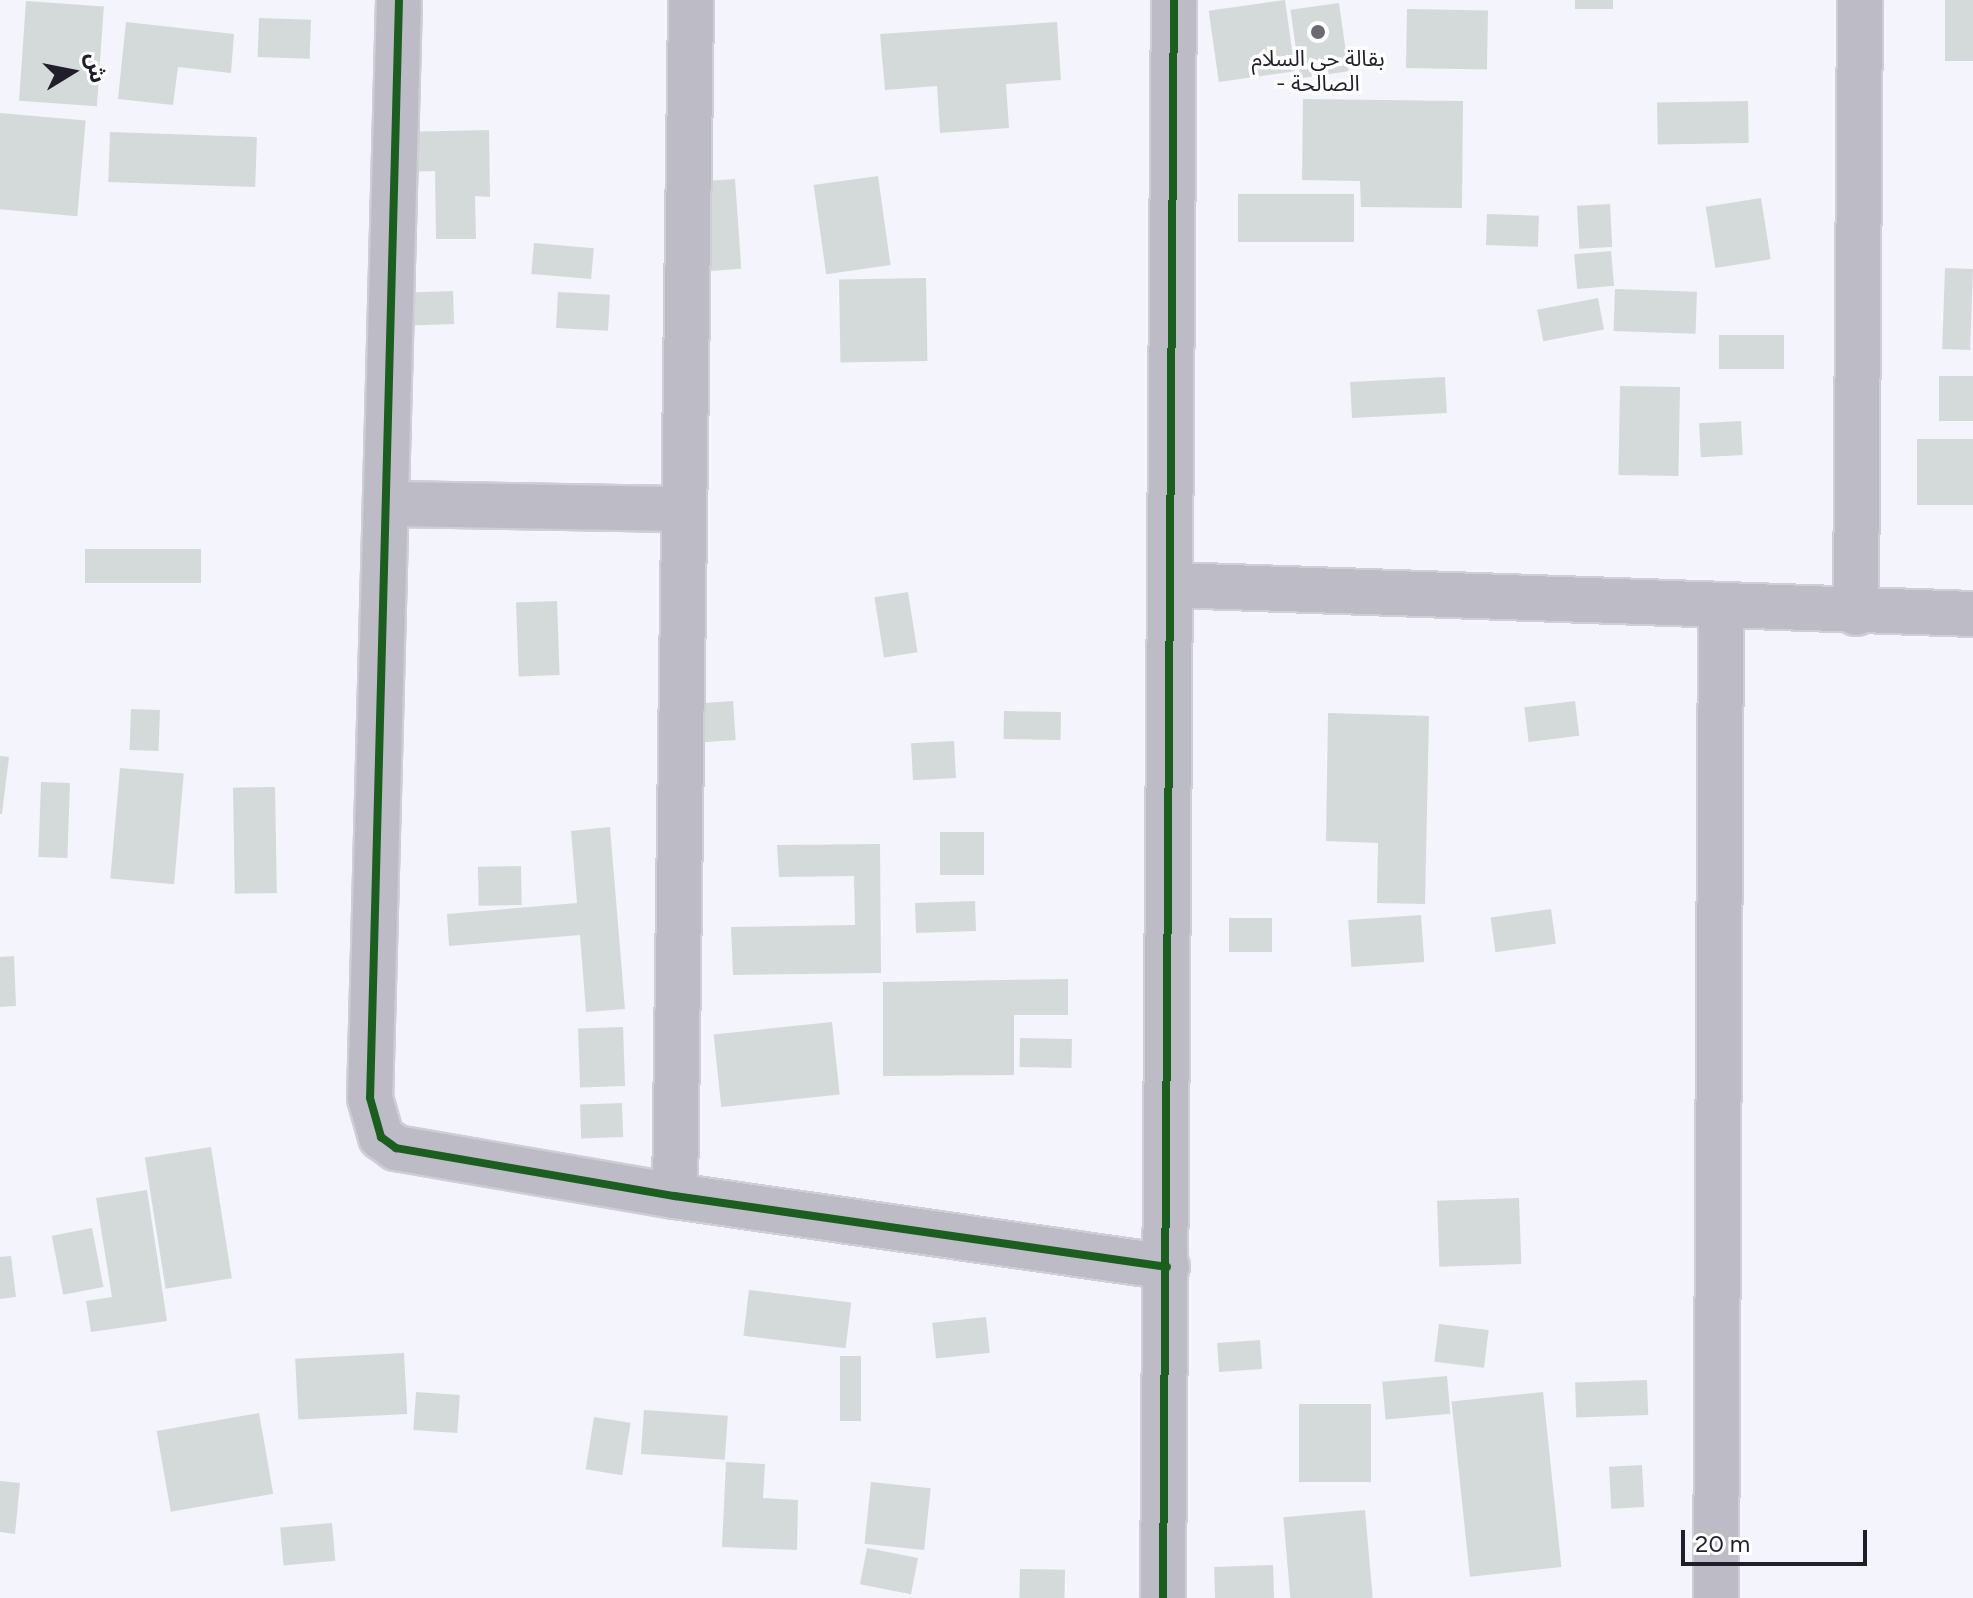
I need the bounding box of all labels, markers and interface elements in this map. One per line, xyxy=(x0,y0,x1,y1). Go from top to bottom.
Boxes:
marker: بقالة حي السلام - الصالحة xyxy=(1309,23,1327,41)
north arrow xyxy=(32,32,112,112)
place label: بقالة حي السلام - الصالحة xyxy=(1251,45,1385,96)
text: ش xyxy=(80,51,112,85)
scale bar xyxy=(1685,1514,1871,1564)
text: 20 m xyxy=(1695,1529,1750,1558)

